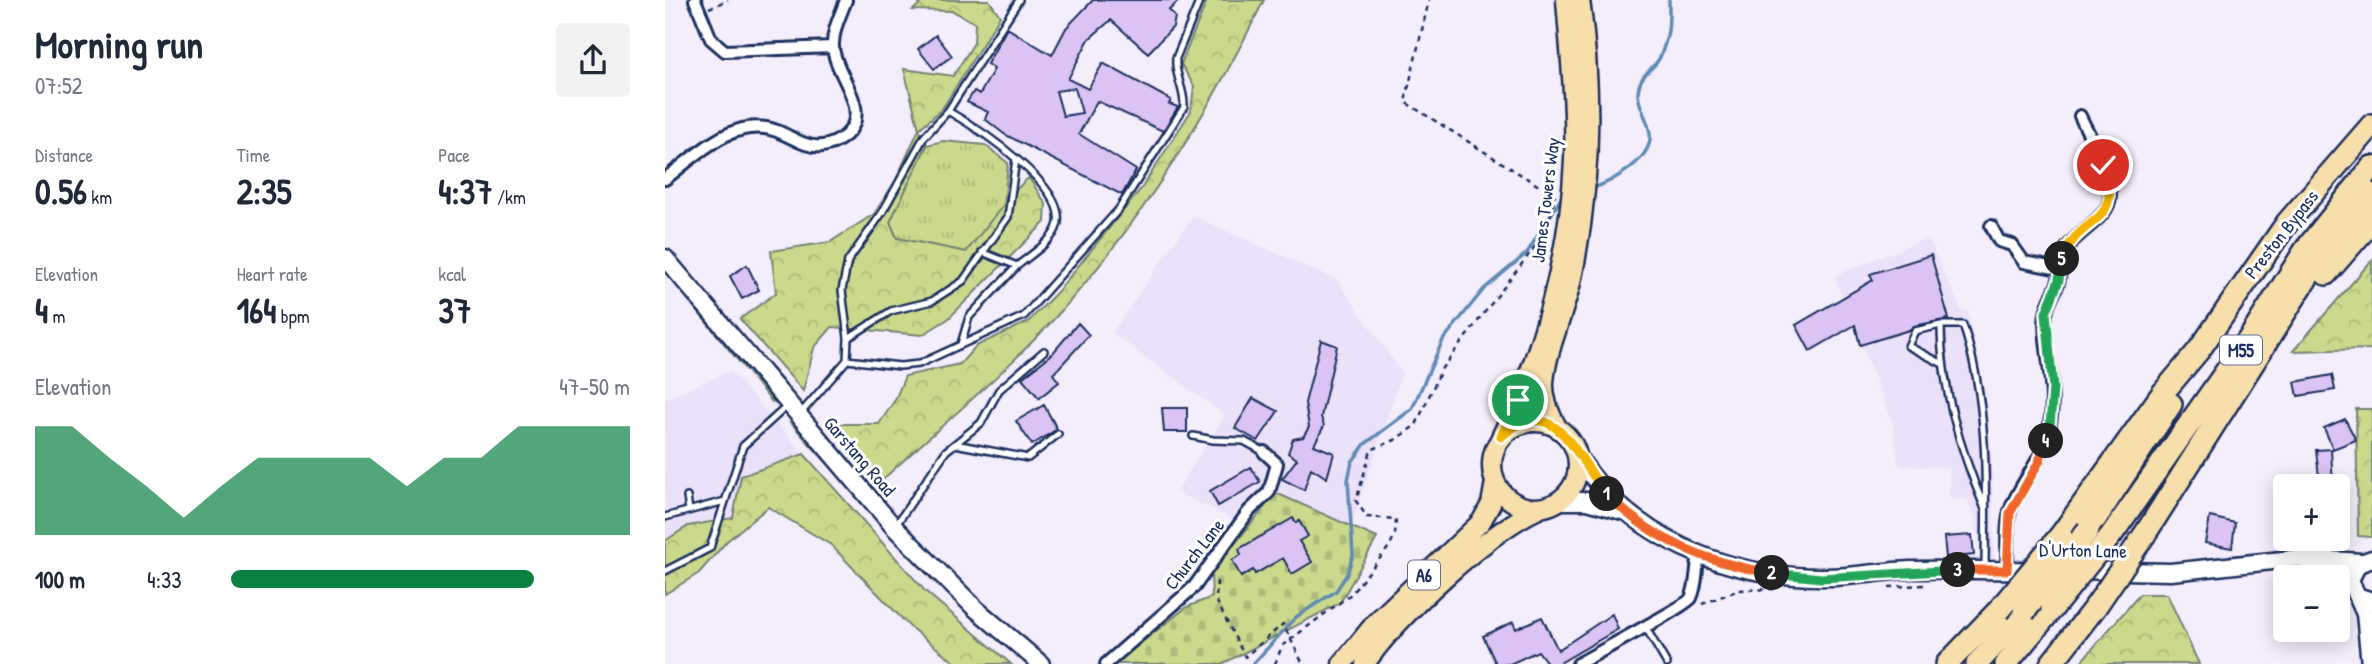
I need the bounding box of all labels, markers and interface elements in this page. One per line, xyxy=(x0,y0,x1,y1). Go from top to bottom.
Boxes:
text: Morning run xyxy=(35,18,203,70)
button: share xyxy=(556,23,630,97)
text: 07:52 xyxy=(35,70,83,101)
pin xyxy=(2073,135,2133,195)
street label: James Towers Way xyxy=(1524,136,1566,264)
text: Distance xyxy=(35,142,93,168)
text: Time xyxy=(237,142,270,168)
text: Pace xyxy=(438,142,470,168)
icon: check xyxy=(2084,146,2122,184)
text: 0.56 xyxy=(35,168,87,215)
text: 2:35 xyxy=(237,168,292,215)
text: 4:37 xyxy=(438,168,493,215)
text: km xyxy=(87,184,112,210)
text: /km xyxy=(493,184,526,210)
street label: Preston Bypass xyxy=(2238,184,2324,284)
pin: 5 xyxy=(2045,242,2079,276)
text: 5 xyxy=(2057,245,2066,271)
text: Elevation xyxy=(35,261,98,287)
text: Heart rate xyxy=(237,261,308,287)
text: kcal xyxy=(438,261,466,287)
text: 4 xyxy=(35,287,48,334)
text: 164 xyxy=(237,287,276,334)
text: 37 xyxy=(438,287,471,334)
text: m xyxy=(48,303,65,329)
text: bpm xyxy=(276,303,310,329)
road number: M55 xyxy=(2220,336,2262,364)
pin xyxy=(1488,370,1548,430)
text: Elevation xyxy=(35,371,111,402)
text: 47–50 m xyxy=(559,371,630,402)
icon: arrive xyxy=(1499,381,1537,419)
street label: Garstang Road xyxy=(818,411,902,502)
pin: 4 xyxy=(2029,424,2063,458)
text: 4 xyxy=(2042,427,2049,453)
map controls xyxy=(2273,474,2350,642)
button: + xyxy=(2273,474,2350,551)
pin: 1 xyxy=(1590,476,1625,512)
text: 1 xyxy=(1603,480,1610,506)
street label: Church Lane xyxy=(1158,513,1230,595)
street label: D'Urton Lane xyxy=(2039,536,2128,564)
pin: 3 xyxy=(1941,552,1975,588)
pin: 2 xyxy=(1755,556,1789,590)
text: 3 xyxy=(1953,556,1962,582)
text: 2 xyxy=(1767,559,1776,585)
road number: A6 xyxy=(1408,560,1440,590)
text: 100 m xyxy=(35,564,85,595)
text: 4:33 xyxy=(147,564,182,595)
button: − xyxy=(2273,565,2350,642)

